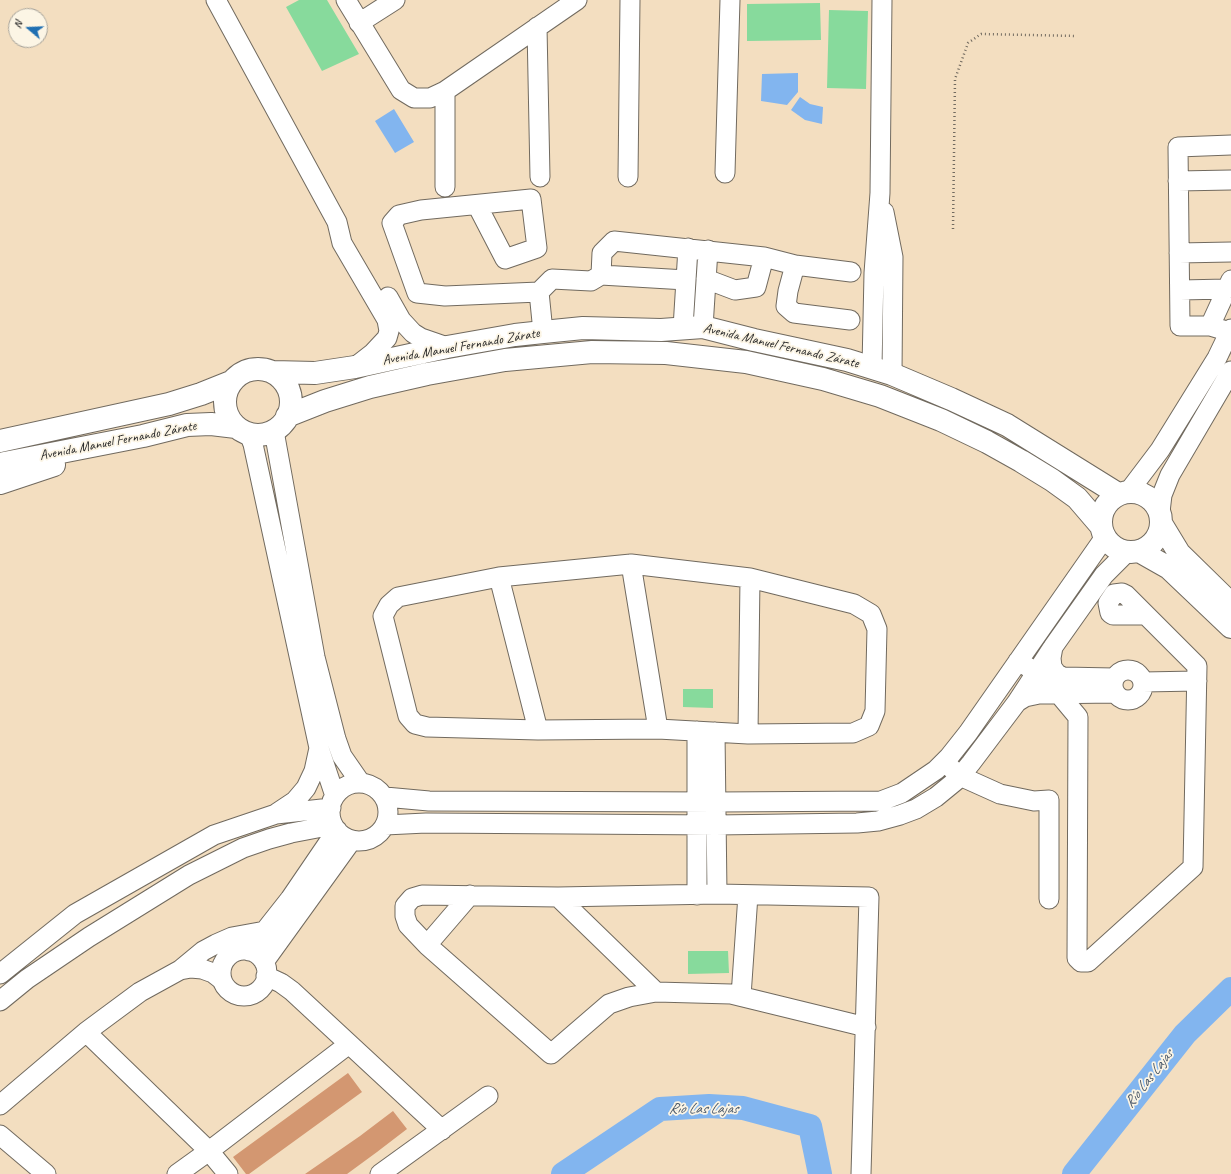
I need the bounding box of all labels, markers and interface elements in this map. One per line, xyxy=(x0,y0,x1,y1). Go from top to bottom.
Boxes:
north arrow xyxy=(8,8,48,48)
text: N xyxy=(10,19,25,30)
street label: Avenida Manuel Fernando Zárate xyxy=(702,320,860,372)
street label: Avenida Manuel Fernando Zárate xyxy=(381,325,541,369)
street label: Avenida Manuel Fernando Zárate xyxy=(38,418,198,464)
water label: Río Las Lajas xyxy=(1121,1046,1177,1112)
water label: Río Las Lajas xyxy=(669,1100,737,1118)

